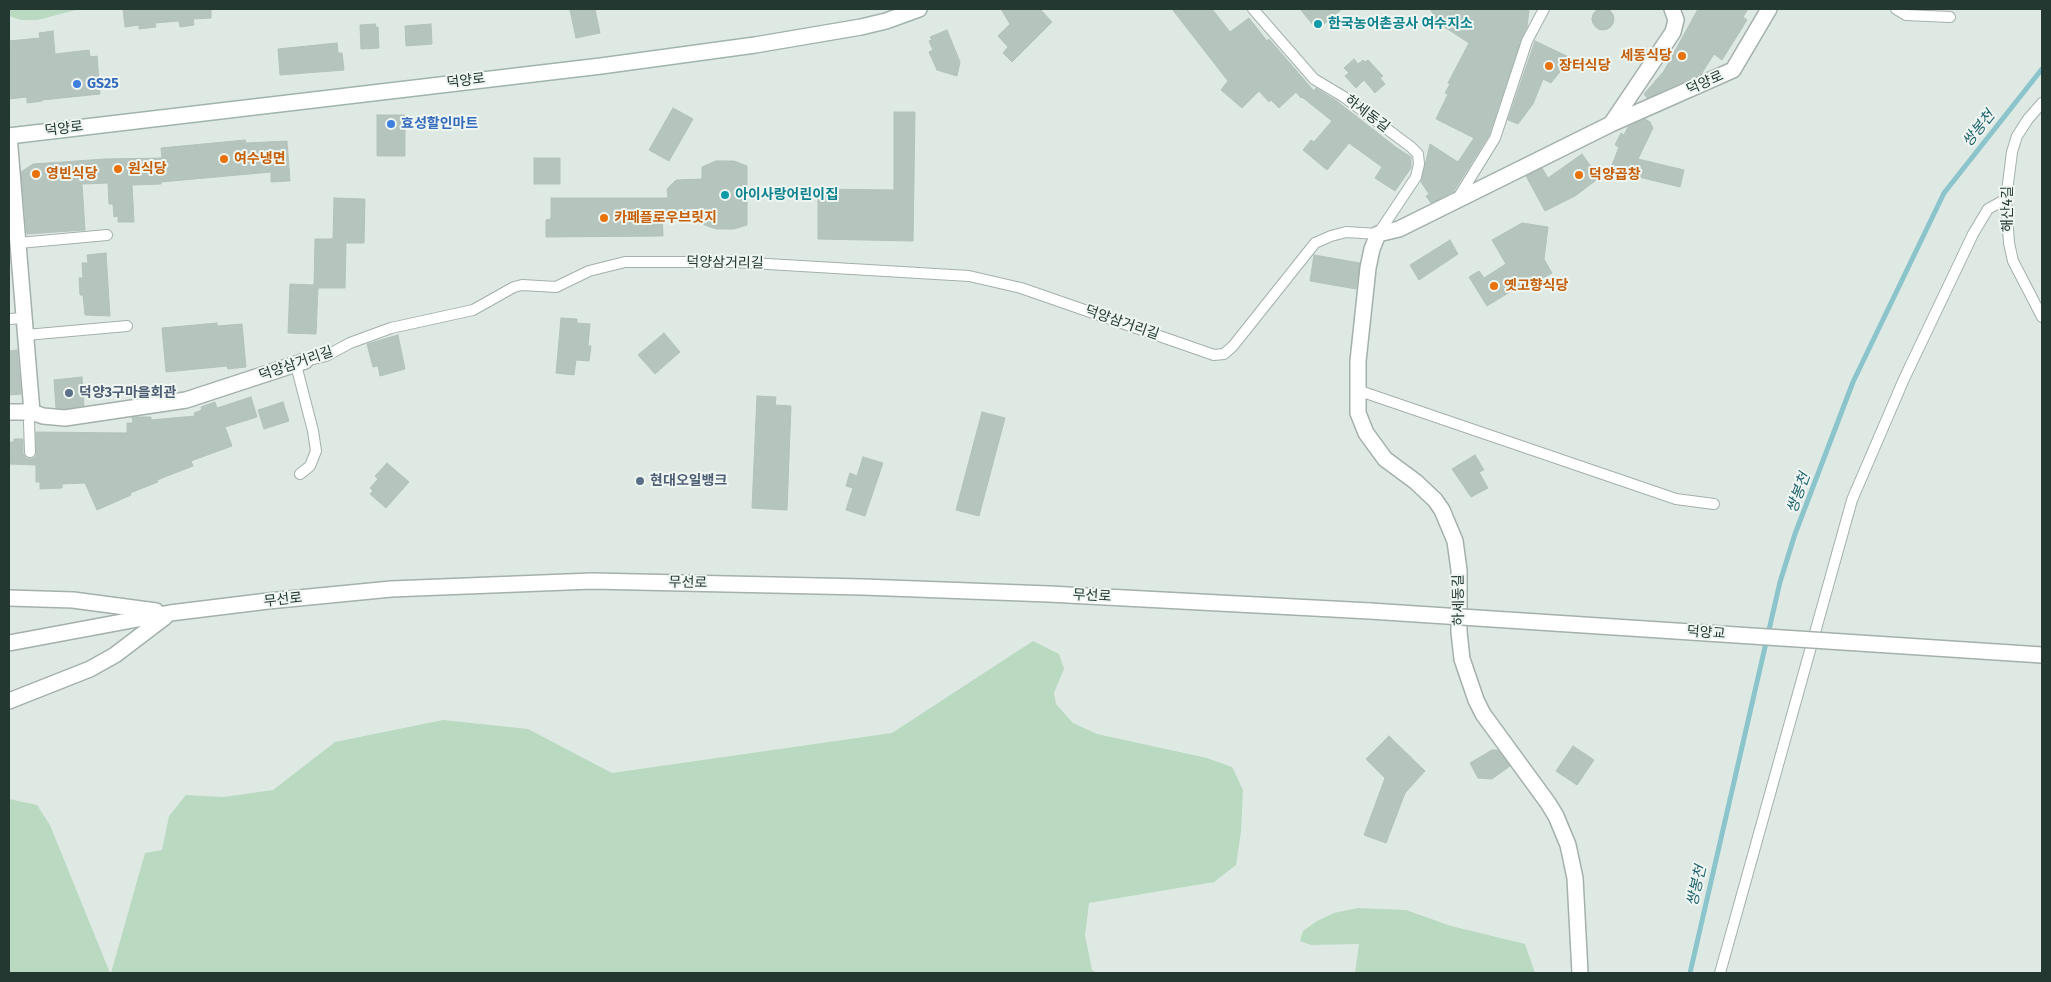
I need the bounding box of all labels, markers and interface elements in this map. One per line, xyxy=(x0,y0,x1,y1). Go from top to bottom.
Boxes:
place label: 한국농어촌공사 여수지소 xyxy=(1328,16,1473,32)
marker: 한국농어촌공사 여수지소 xyxy=(1312,18,1324,30)
place label: 세동식당 xyxy=(1620,48,1672,64)
marker: 세동식당 xyxy=(1676,50,1688,62)
place label: 장터식당 xyxy=(1559,58,1611,74)
marker: 장터식당 xyxy=(1543,60,1555,72)
street label: 덕양로 xyxy=(1684,67,1726,99)
street label: 덕양로 xyxy=(446,70,486,92)
place label: GS25 xyxy=(87,76,119,92)
marker: GS25 xyxy=(71,78,83,90)
street label: 하세동길 xyxy=(1341,92,1393,136)
water label: 쌍봉천 xyxy=(1959,107,1999,151)
place label: 효성할인마트 xyxy=(401,116,478,132)
street label: 덕양로 xyxy=(44,118,84,140)
marker: 효성할인마트 xyxy=(385,118,397,130)
place label: 여수냉면 xyxy=(234,151,286,167)
marker: 여수냉면 xyxy=(218,153,230,165)
place label: 원식당 xyxy=(128,161,167,177)
marker: 원식당 xyxy=(112,163,124,175)
place label: 영빈식당 xyxy=(46,166,98,182)
place label: 덕양곱창 xyxy=(1589,167,1641,183)
marker: 영빈식당 xyxy=(30,168,42,180)
marker: 덕양곱창 xyxy=(1573,169,1585,181)
street label: 해산4길 xyxy=(2000,186,2016,232)
place label: 아이사랑어린이집 xyxy=(735,187,838,203)
marker: 아이사랑어린이집 xyxy=(719,189,731,201)
place label: 카페플로우브릿지 xyxy=(614,210,717,226)
marker: 카페플로우브릿지 xyxy=(598,212,610,224)
street label: 덕양삼거리길 xyxy=(686,254,764,272)
place label: 옛고향식당 xyxy=(1504,278,1568,294)
marker: 옛고향식당 xyxy=(1488,280,1500,292)
street label: 덕양삼거리길 xyxy=(1083,302,1161,344)
street label: 덕양삼거리길 xyxy=(257,343,335,385)
place label: 덕양3구마을회관 xyxy=(79,385,176,401)
marker: 덕양3구마을회관 xyxy=(63,387,75,399)
water label: 쌍봉천 xyxy=(1783,470,1815,516)
place label: 현대오일뱅크 xyxy=(650,473,727,489)
marker: 현대오일뱅크 xyxy=(634,475,646,487)
street label: 무선로 xyxy=(669,574,707,592)
street label: 하세동길 xyxy=(1450,574,1468,626)
street label: 무선로 xyxy=(1072,587,1112,605)
street label: 무선로 xyxy=(263,590,303,610)
street label: 덕양교 xyxy=(1686,623,1726,643)
water label: 쌍봉천 xyxy=(1684,864,1710,908)

